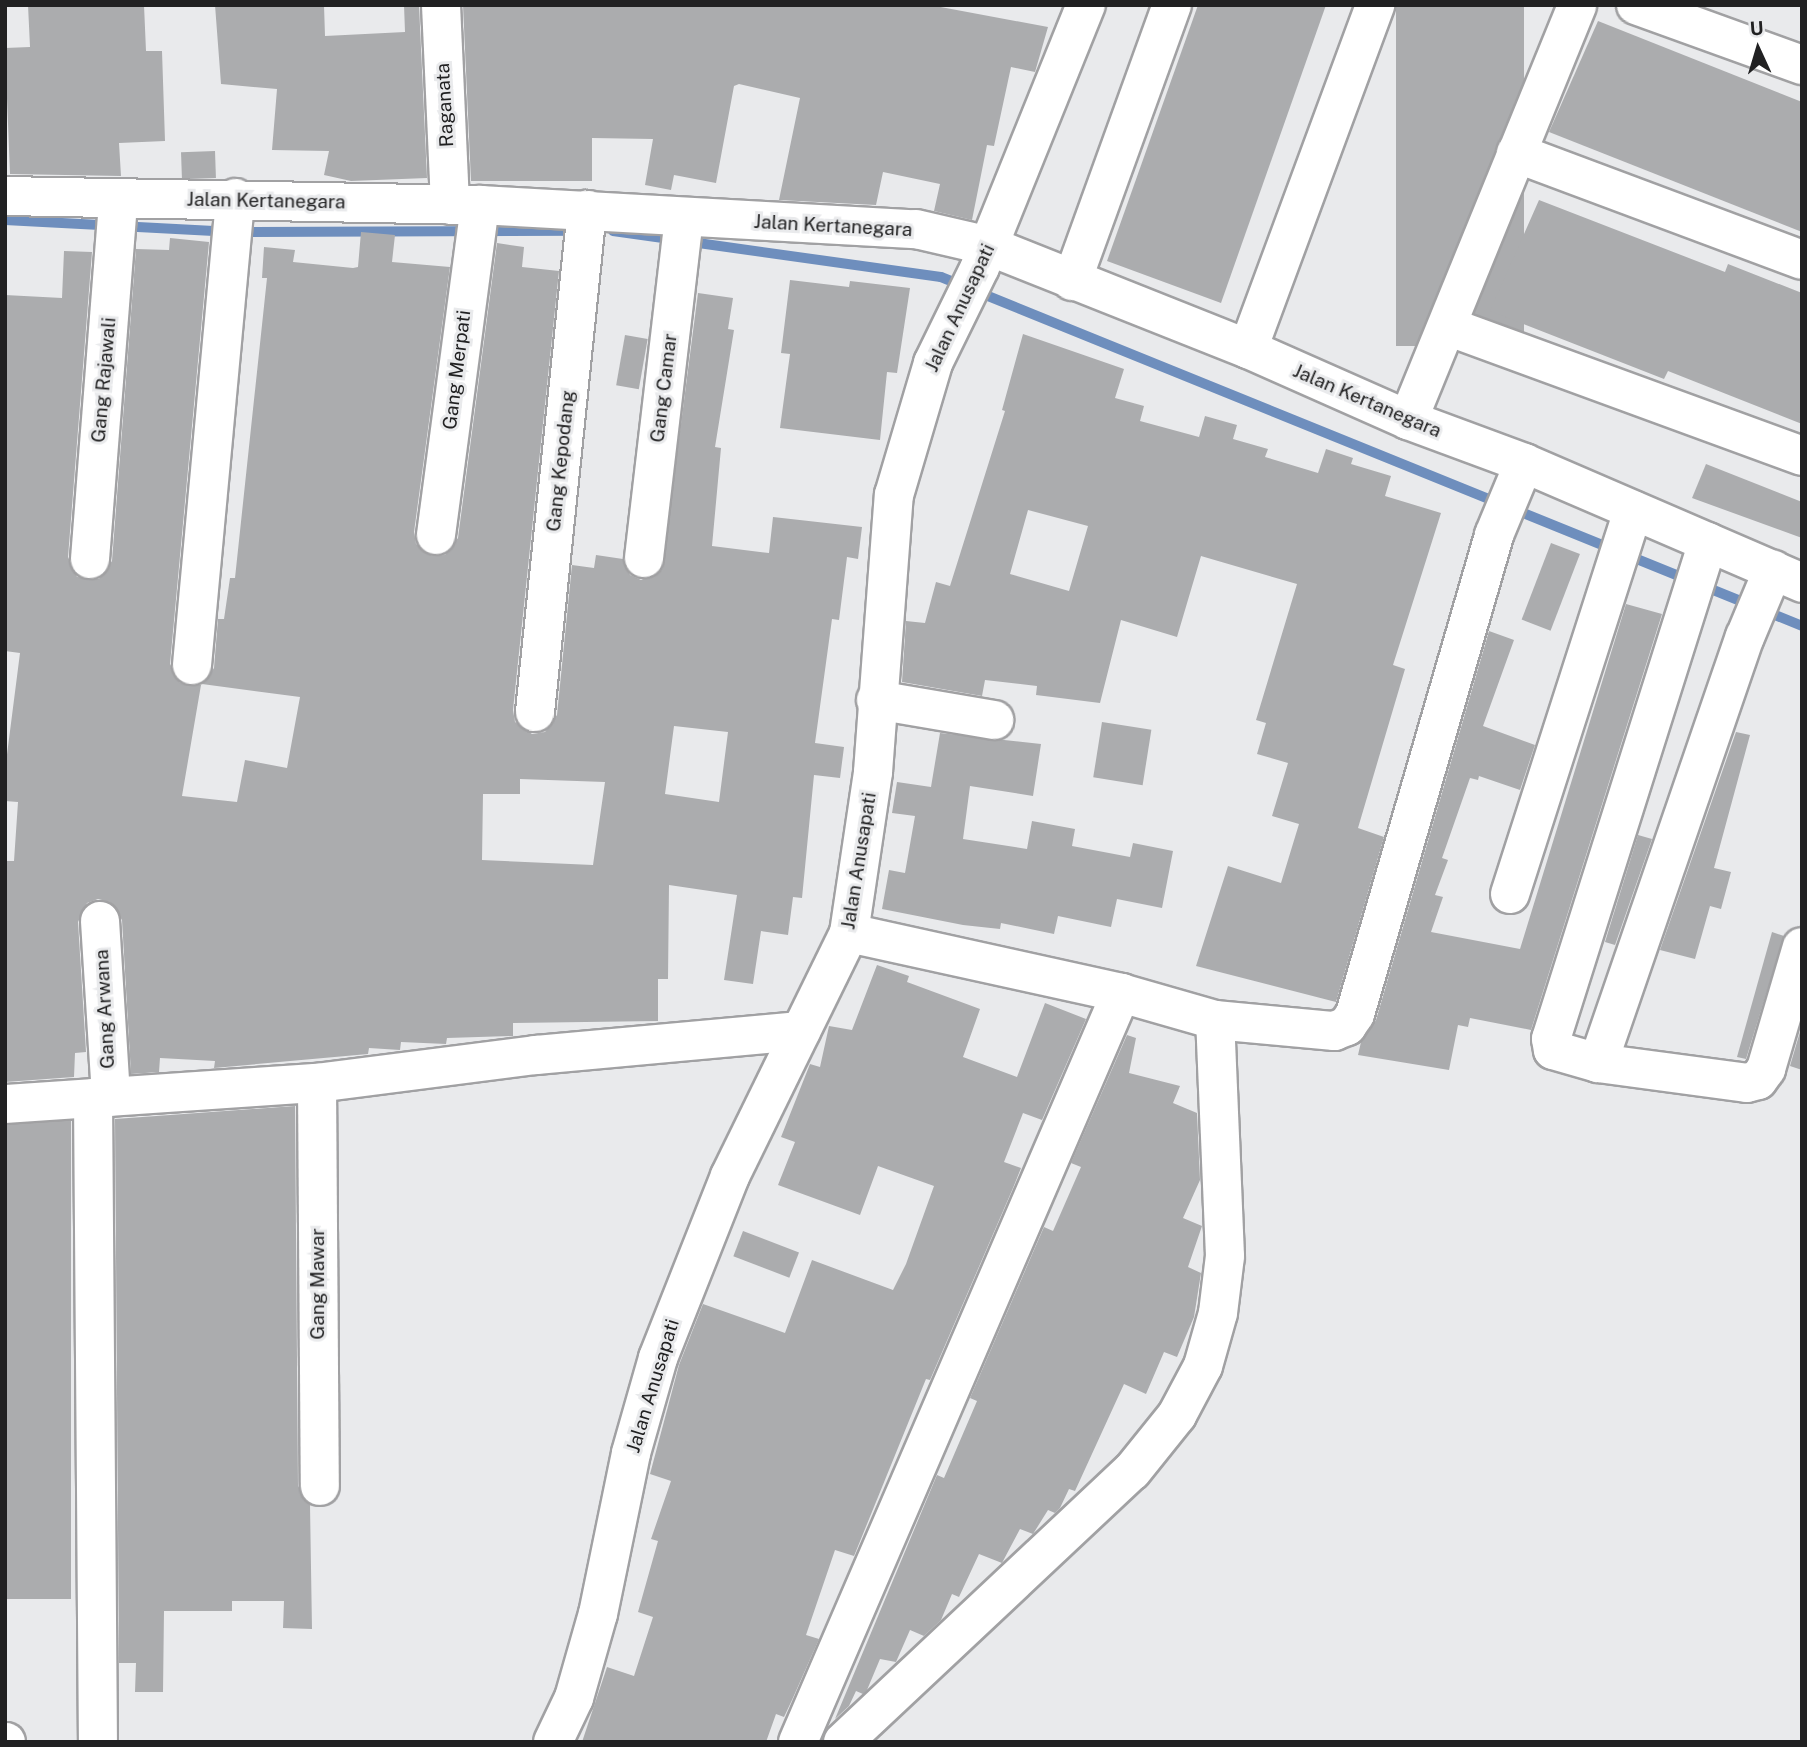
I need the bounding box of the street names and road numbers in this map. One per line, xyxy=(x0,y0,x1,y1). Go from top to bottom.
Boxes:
street label: Raganata xyxy=(431,62,459,148)
street label: Jalan Kertanegara xyxy=(186,188,346,214)
street label: Jalan Kertanegara xyxy=(753,210,913,242)
street label: Jalan Anusapati xyxy=(920,240,1000,376)
street label: Gang Merpati xyxy=(438,309,476,431)
street label: Gang Rajawali xyxy=(87,316,121,444)
street label: Gang Camar xyxy=(646,332,682,444)
street label: Jalan Kertanegara xyxy=(1289,359,1445,443)
street label: Gang Kepodang xyxy=(542,389,580,533)
street label: Jalan Anusapati xyxy=(837,791,881,931)
street label: Gang Arwana xyxy=(90,949,120,1069)
street label: Gang Mawar xyxy=(307,1228,329,1340)
street label: Jalan Anusapati xyxy=(622,1316,684,1456)

